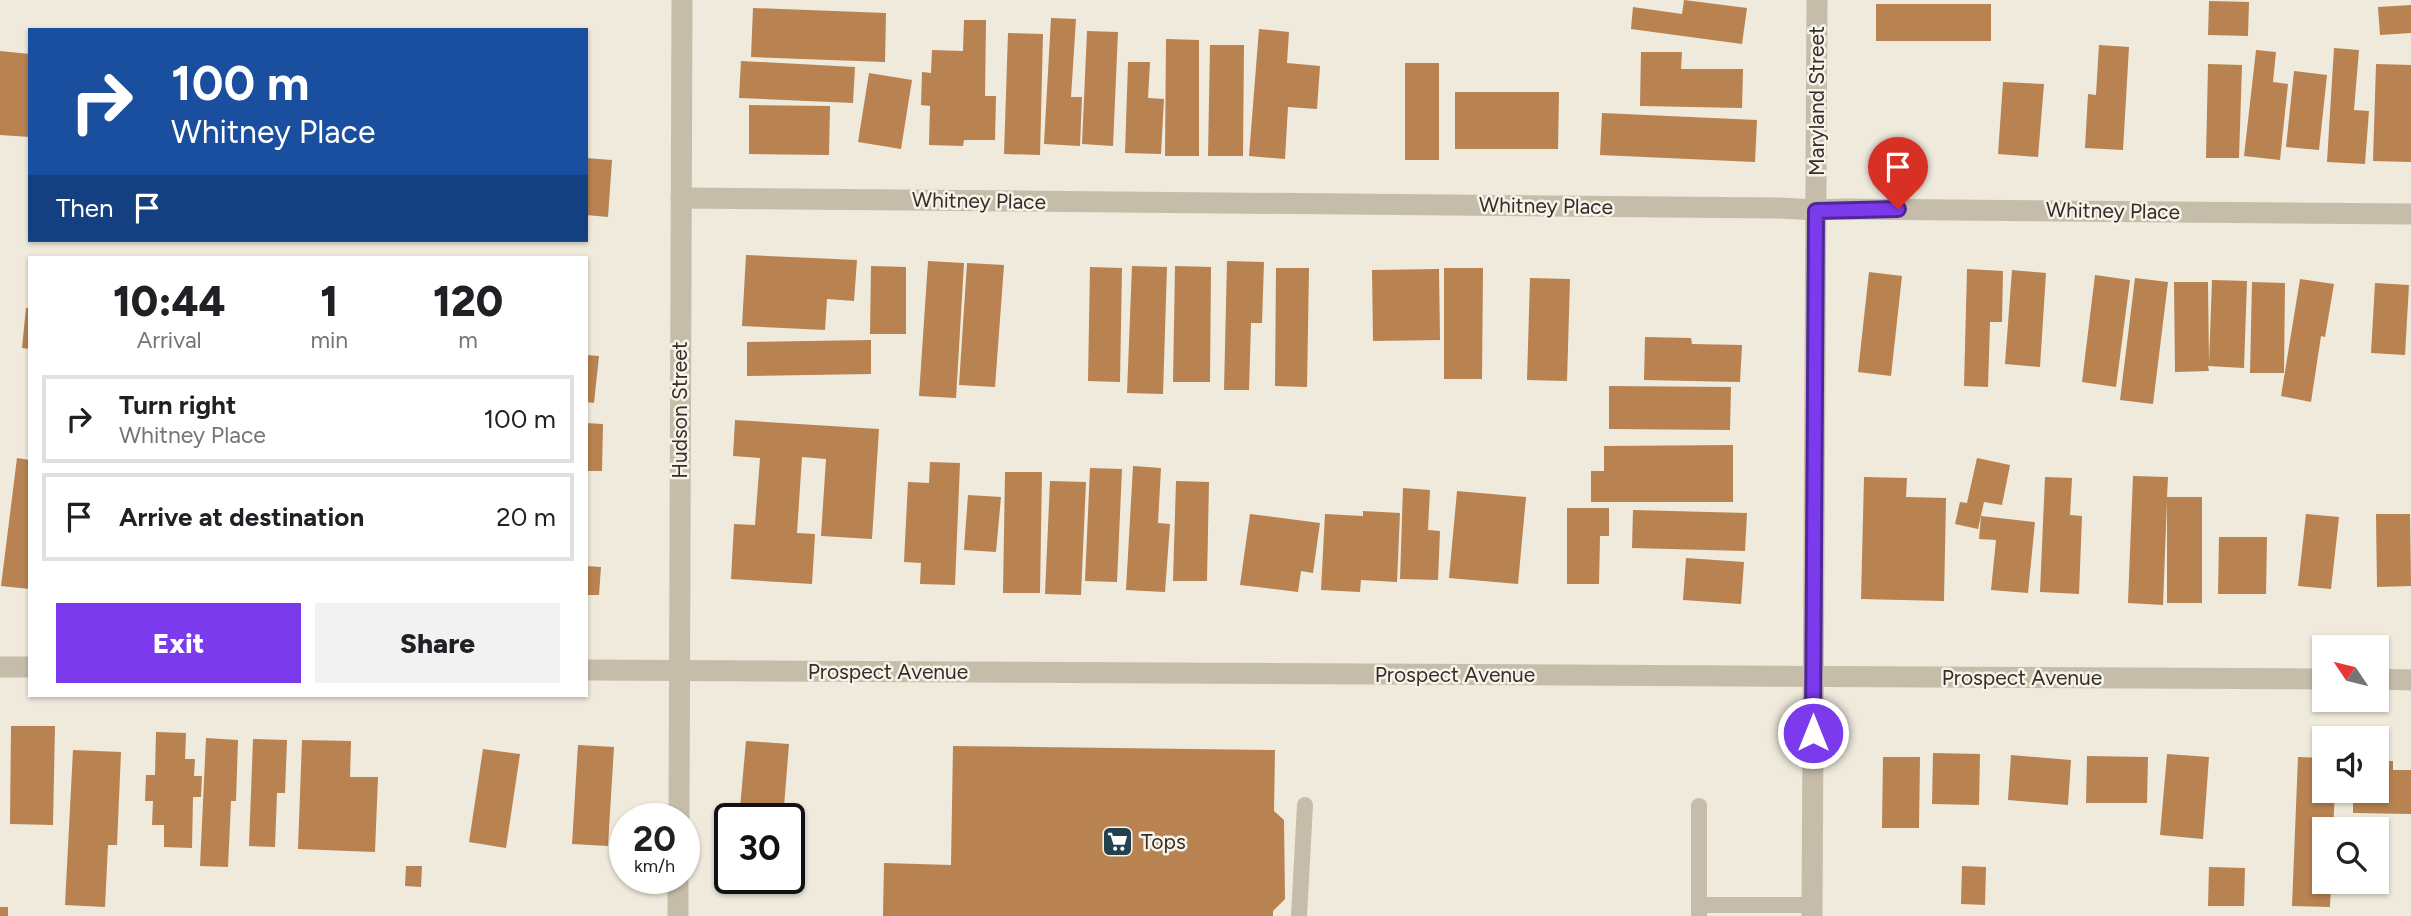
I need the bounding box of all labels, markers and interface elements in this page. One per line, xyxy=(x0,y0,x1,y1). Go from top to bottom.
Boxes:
street label: Maryland Street xyxy=(1804,26,1829,176)
text: 100 m xyxy=(171,53,310,112)
icon: right xyxy=(56,56,147,147)
text: Whitney Place xyxy=(171,113,375,151)
pin xyxy=(1868,137,1928,209)
icon: arrive xyxy=(1879,148,1917,186)
street label: Whitney Place xyxy=(912,187,1046,214)
icon: arrive xyxy=(128,189,166,227)
text: Then xyxy=(56,192,114,224)
street label: Whitney Place xyxy=(1479,192,1613,219)
street label: Whitney Place xyxy=(2046,197,2180,224)
text: 10:44 xyxy=(113,276,225,327)
text: 1 xyxy=(320,276,338,327)
text: 120 xyxy=(433,276,503,327)
text: Arrival xyxy=(137,326,202,354)
text: min xyxy=(310,326,348,354)
text: m xyxy=(458,326,478,354)
street label: Hudson Street xyxy=(667,341,692,479)
text: Turn right xyxy=(119,389,236,421)
icon: right xyxy=(60,400,98,438)
text: 100 m xyxy=(483,403,556,435)
text: Whitney Place xyxy=(119,421,266,449)
icon: arrive xyxy=(60,498,98,536)
text: Arrive at destination xyxy=(119,501,364,533)
text: 20 m xyxy=(496,501,556,533)
button: Exit xyxy=(56,603,301,683)
button: Share xyxy=(315,603,560,683)
north arrow xyxy=(2312,635,2389,712)
map controls xyxy=(2312,635,2389,894)
street label: Prospect Avenue xyxy=(808,659,968,684)
street label: Prospect Avenue xyxy=(1375,662,1535,687)
street label: Prospect Avenue xyxy=(1942,665,2102,690)
position arrow xyxy=(1776,696,1850,770)
button: sound xyxy=(2312,726,2389,803)
speed limit sign: 30 xyxy=(714,803,805,894)
button: search xyxy=(2312,817,2389,894)
text: 20 xyxy=(633,818,676,860)
supermarket icon: Tops xyxy=(1101,825,1135,859)
place label: Tops xyxy=(1141,829,1186,854)
text: km/h xyxy=(634,855,675,877)

